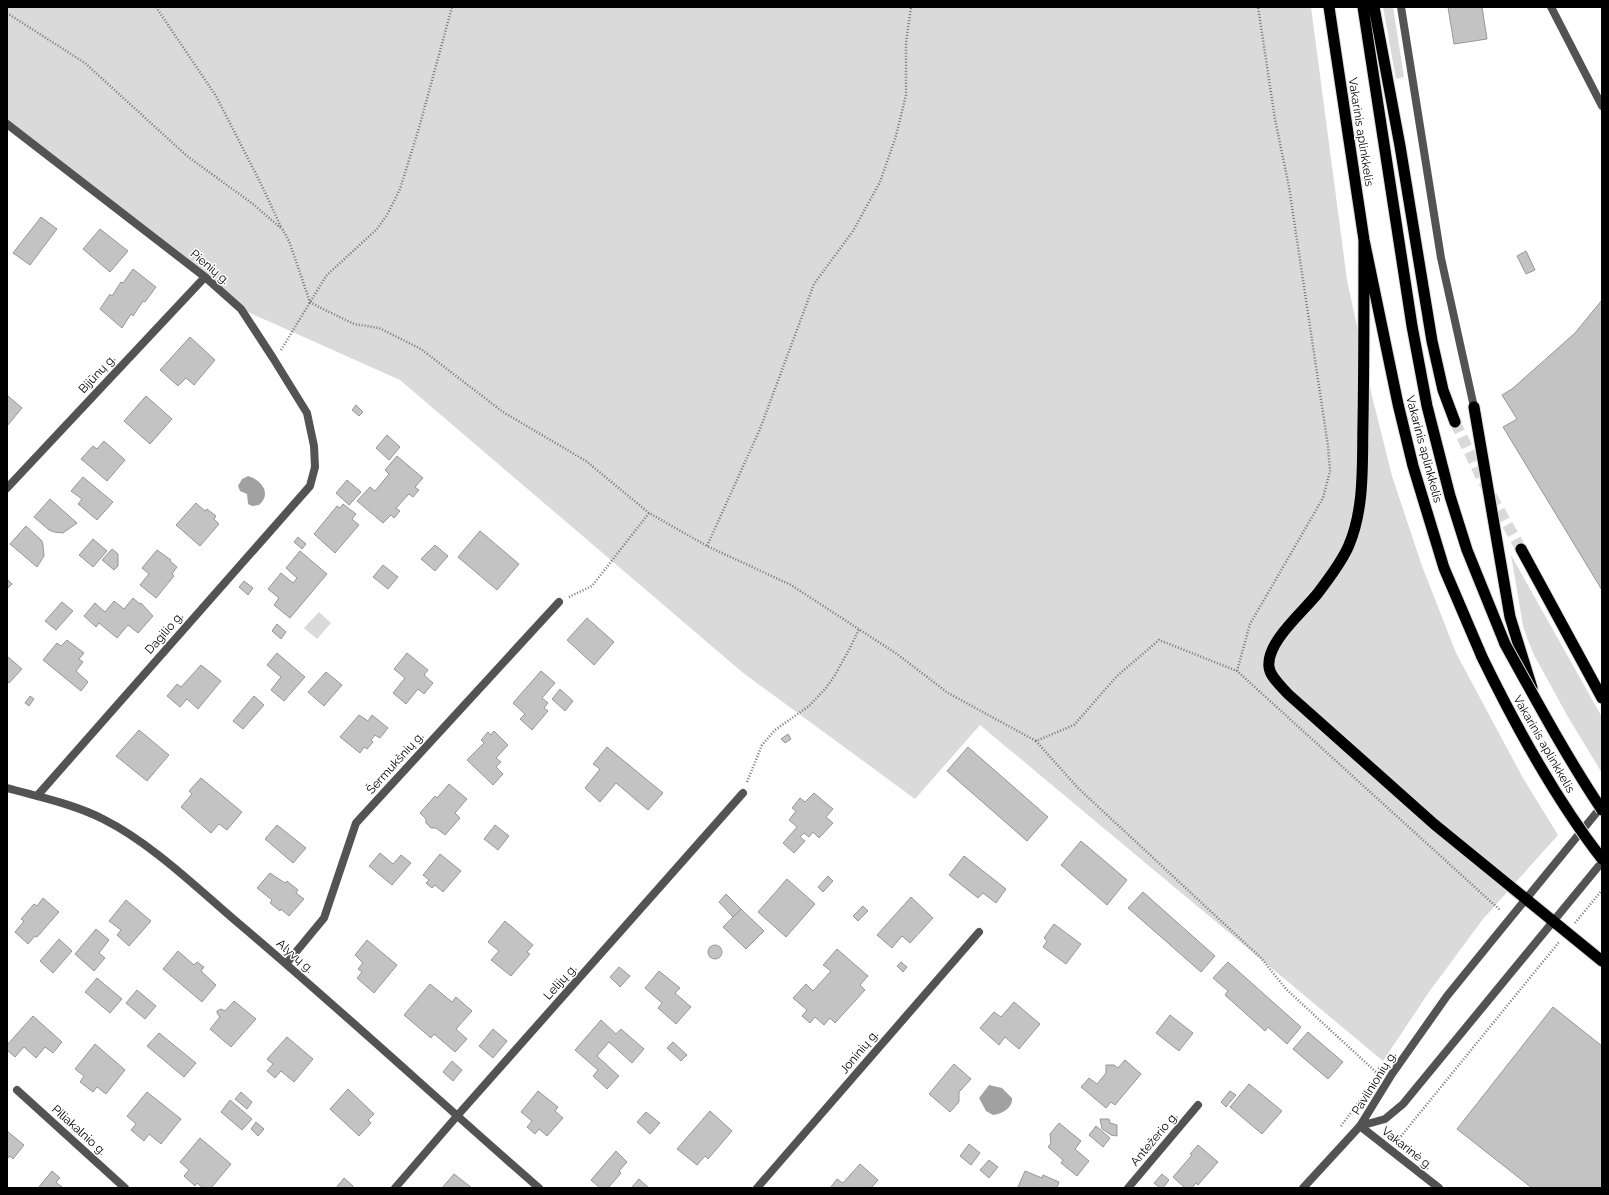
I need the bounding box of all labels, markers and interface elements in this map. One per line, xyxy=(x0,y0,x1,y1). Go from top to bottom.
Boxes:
street label: Vakarinis aplinkkelis xyxy=(1345,76,1377,188)
street label: Pienių g. xyxy=(188,247,232,287)
street label: Bijūnų g. xyxy=(76,352,118,396)
street label: Vakarinis aplinkkelis xyxy=(1403,394,1445,504)
street label: Dagilio g. xyxy=(142,609,186,657)
street label: Vakarinis aplinkkelis xyxy=(1510,693,1578,795)
street label: Šermukšnių g. xyxy=(364,729,426,797)
street label: Alyvų g. xyxy=(274,936,316,976)
street label: Lelijų g. xyxy=(541,962,579,1002)
street label: Joninių g. xyxy=(837,1028,881,1076)
street label: Pavilnionių g. xyxy=(1349,1049,1399,1117)
street label: Piliakalnio g. xyxy=(49,1102,109,1158)
street label: Antežerio g. xyxy=(1128,1109,1180,1169)
street label: Vakarinė g. xyxy=(1379,1124,1435,1172)

